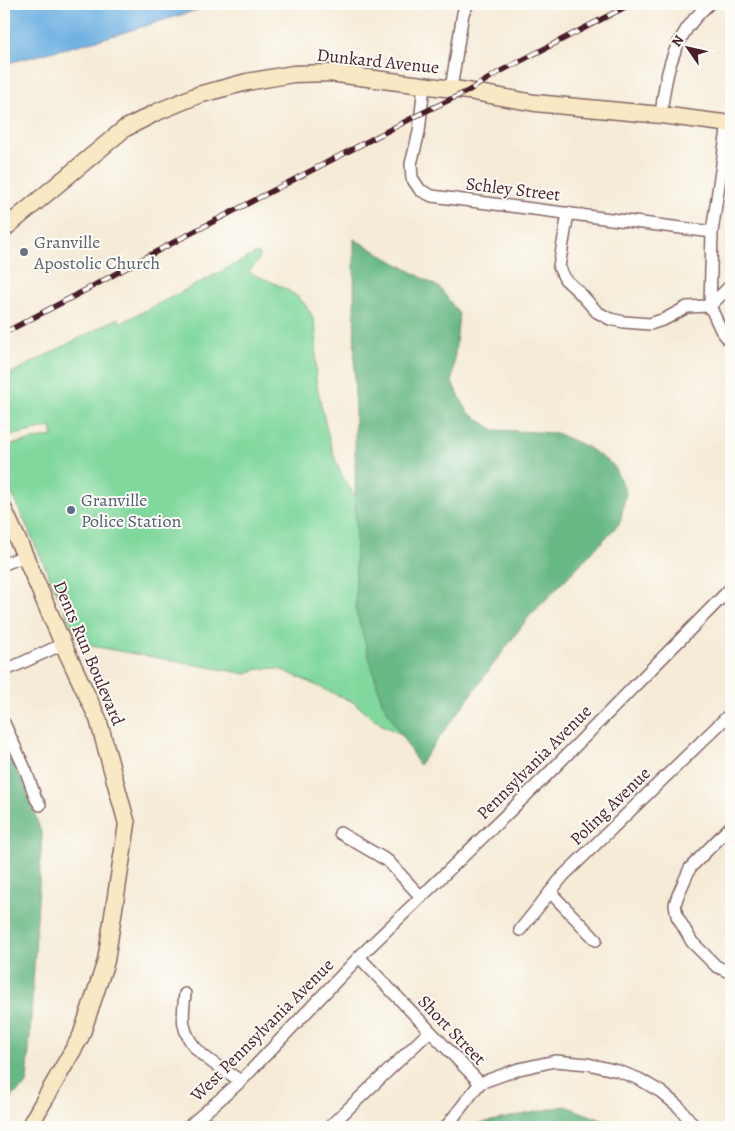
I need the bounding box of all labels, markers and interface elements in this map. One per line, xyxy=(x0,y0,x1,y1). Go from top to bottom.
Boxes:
north arrow xyxy=(662,22,712,72)
text: N xyxy=(667,31,688,51)
street label: Dunkard Avenue xyxy=(316,43,440,79)
street label: Schley Street xyxy=(465,171,562,207)
place label: Granville Apostolic Church xyxy=(33,230,160,275)
marker: Granville Apostolic Church xyxy=(18,246,30,258)
place label: Granville Police Station xyxy=(81,488,181,533)
marker: Granville Police Station xyxy=(65,504,77,516)
street label: Dents Run Boulevard xyxy=(48,577,130,729)
street label: Pennsylvania Avenue xyxy=(471,699,597,825)
street label: Poling Avenue xyxy=(564,761,656,851)
street label: West Pennsylvania Avenue xyxy=(184,953,339,1108)
street label: Short Street xyxy=(413,990,491,1070)

